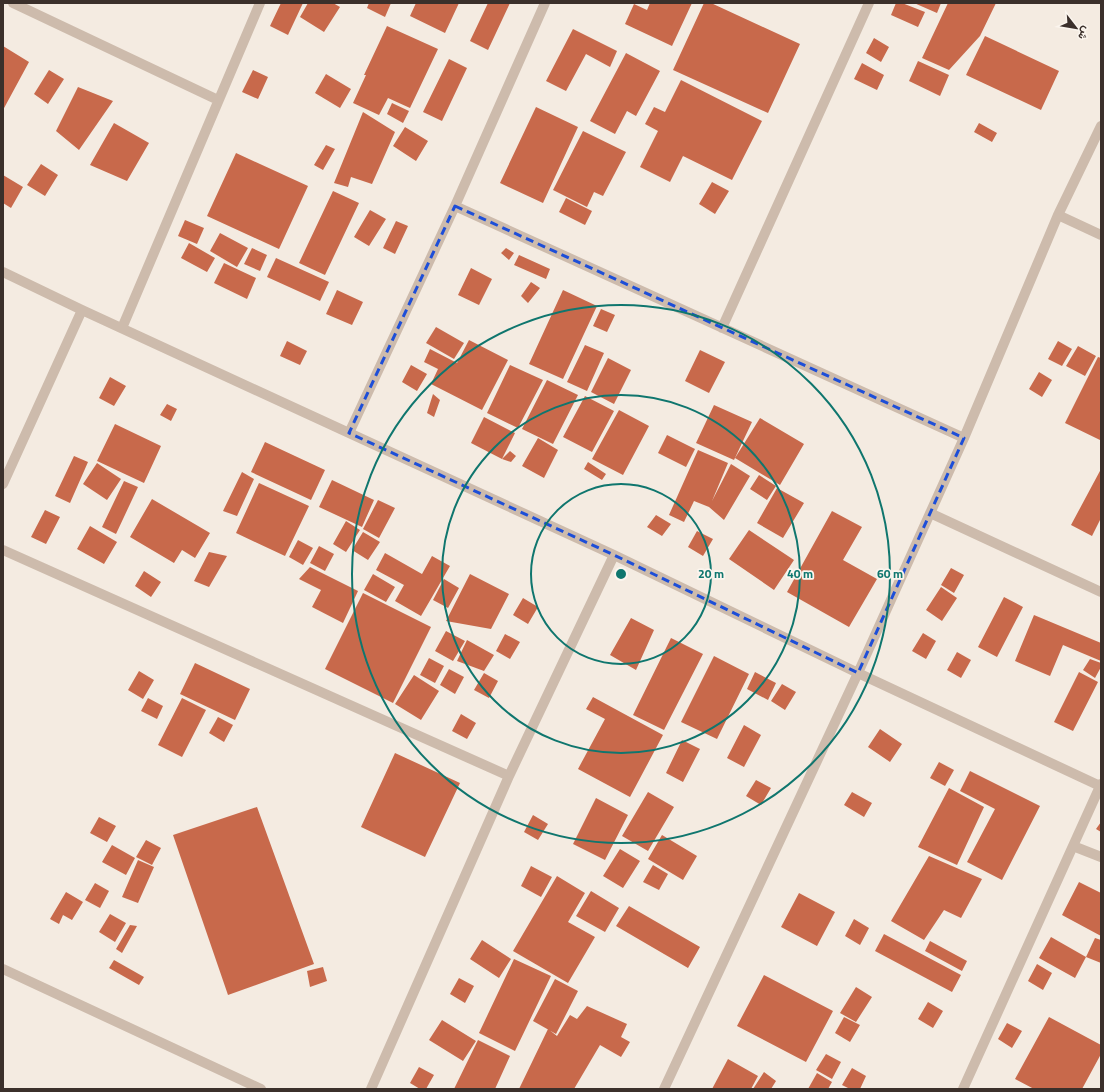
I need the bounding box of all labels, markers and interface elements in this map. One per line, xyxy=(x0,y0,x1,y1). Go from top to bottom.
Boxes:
north arrow xyxy=(1056,8,1096,48)
text: ش xyxy=(1074,23,1095,43)
text: 20 m xyxy=(698,564,724,583)
text: 40 m xyxy=(787,564,813,583)
text: 60 m xyxy=(877,564,903,583)
centre of rings xyxy=(614,567,628,581)

